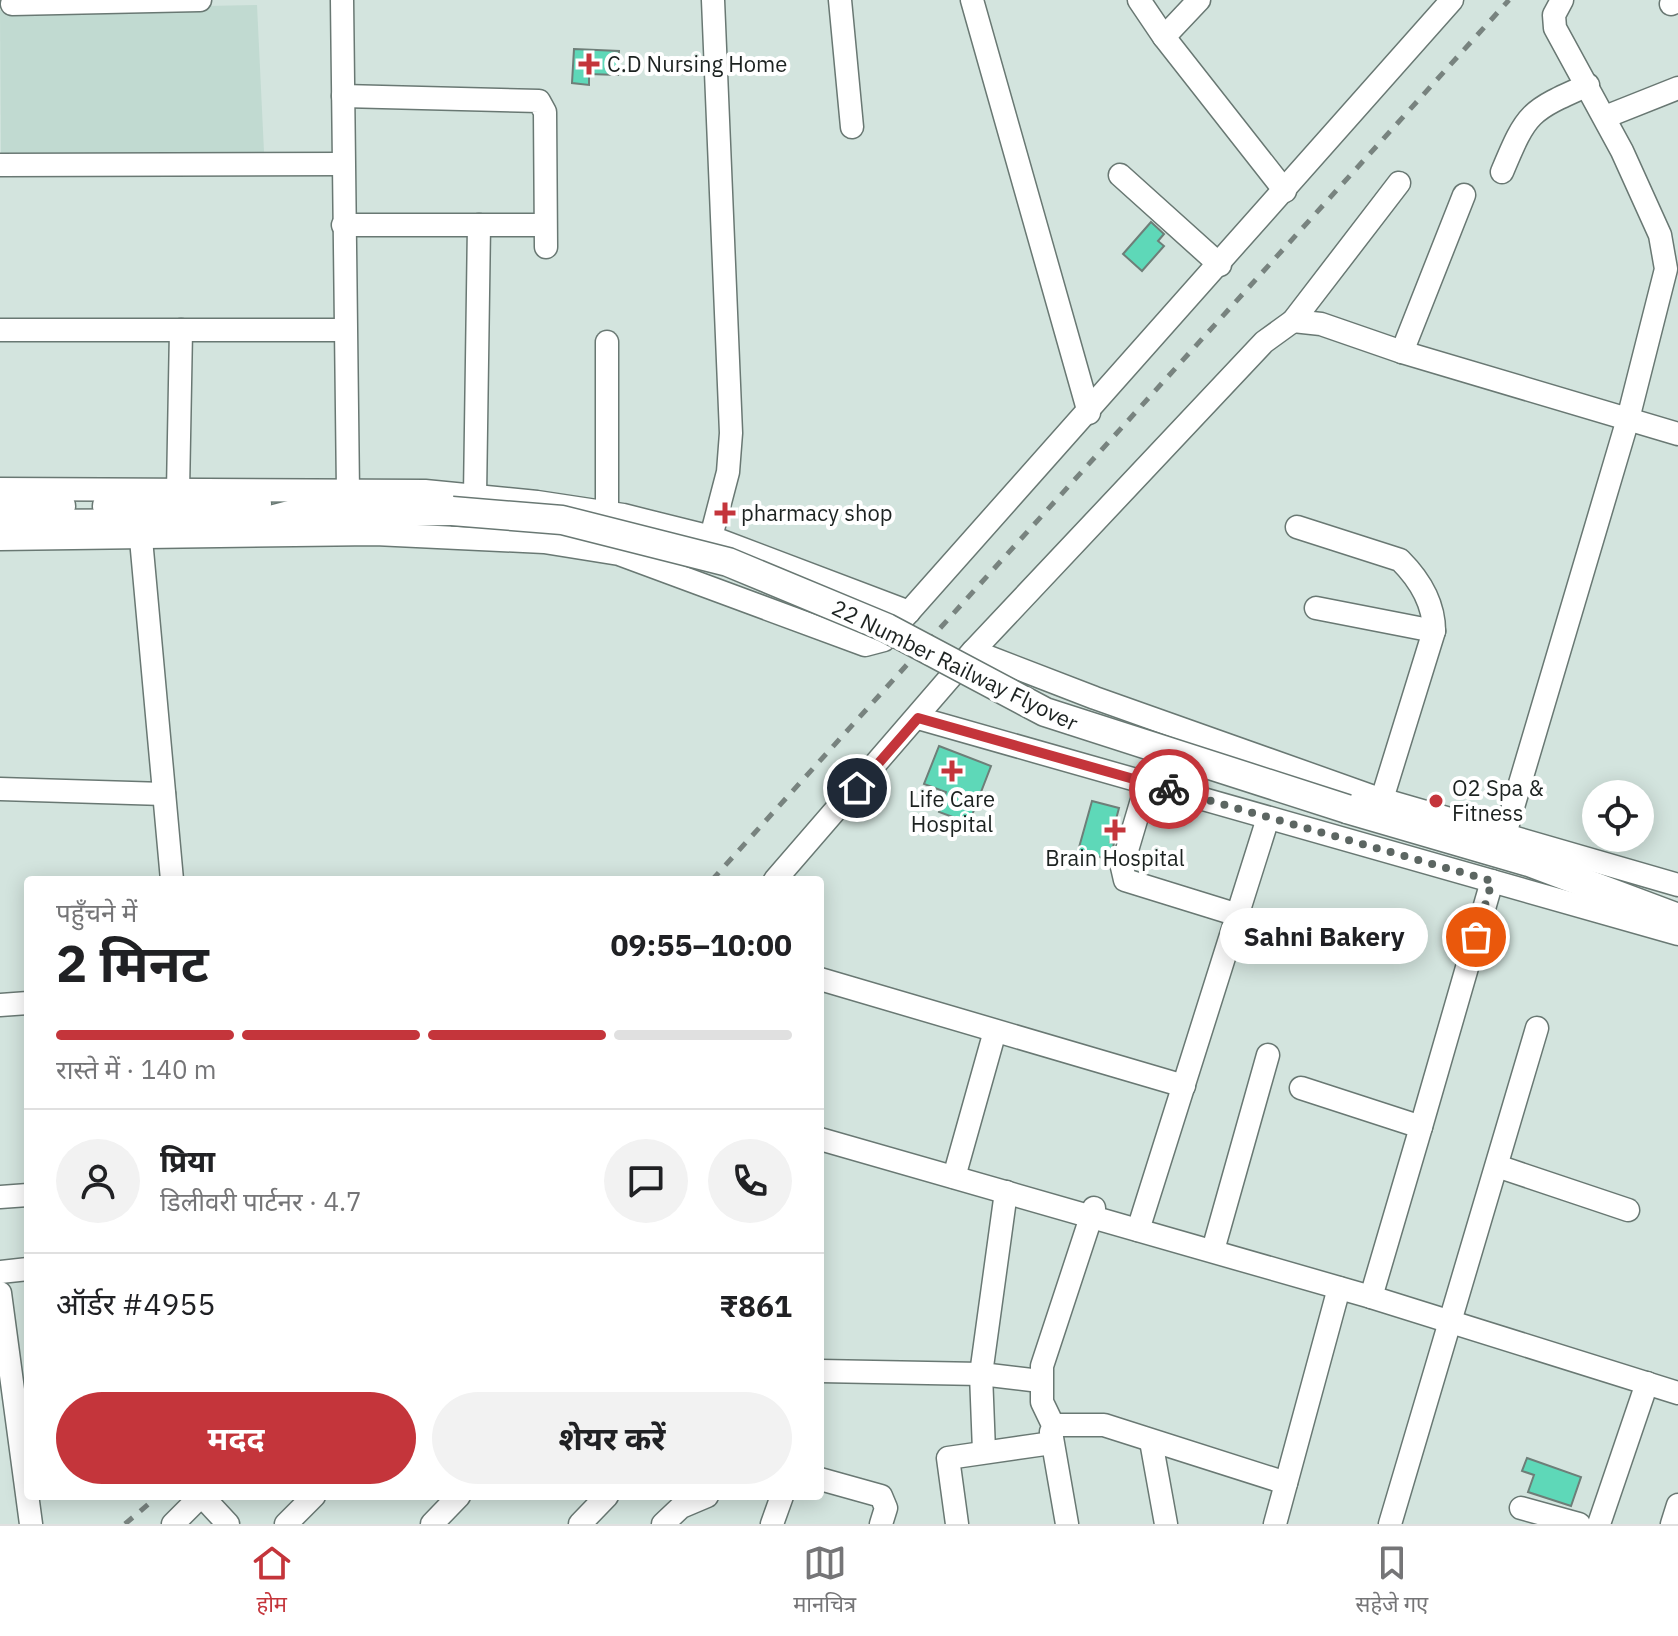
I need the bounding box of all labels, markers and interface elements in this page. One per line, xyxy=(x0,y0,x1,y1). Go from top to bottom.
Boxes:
place label: C.D Nursing Home xyxy=(607,49,787,78)
marker: C.D Nursing Home xyxy=(578,53,600,75)
place label: pharmacy shop xyxy=(741,498,893,527)
marker: pharmacy shop xyxy=(716,504,734,522)
street label: 22 Number Railway Flyover xyxy=(827,592,1083,737)
courier xyxy=(1129,749,1209,829)
pin xyxy=(823,754,891,822)
marker: Life Care Hospital xyxy=(941,760,963,782)
icon: home xyxy=(835,766,879,810)
icon: bike xyxy=(1147,767,1191,811)
place label: O2 Spa & Fitness xyxy=(1452,773,1544,827)
map controls xyxy=(1582,780,1654,852)
button: locate xyxy=(1582,780,1654,852)
place label: Life Care Hospital xyxy=(909,784,995,838)
marker: O2 Spa & Fitness xyxy=(1427,792,1445,810)
marker: Brain Hospital xyxy=(1104,819,1126,841)
place label: Brain Hospital xyxy=(1045,843,1185,872)
text: पहुँचने में xyxy=(56,895,137,929)
pin xyxy=(1442,903,1510,971)
callout: Sahni Bakery xyxy=(1220,909,1428,965)
icon: bag xyxy=(1454,915,1498,959)
text: Sahni Bakery xyxy=(1243,919,1405,953)
text: 09:55–10:00 xyxy=(611,925,792,964)
text: 2 मिनट xyxy=(56,929,209,996)
text: रास्ते में · 140 m xyxy=(56,1052,216,1086)
button: person xyxy=(56,1139,140,1223)
button: chat xyxy=(604,1139,688,1223)
button: phone xyxy=(708,1139,792,1223)
text: प्रिया xyxy=(160,1141,215,1180)
text: डिलीवरी पार्टनर · 4.7 xyxy=(160,1184,362,1218)
text: ऑर्डर #4955 xyxy=(56,1284,215,1323)
text: ₹861 xyxy=(719,1286,792,1325)
button: मदद xyxy=(56,1392,416,1484)
button: शेयर करें xyxy=(432,1392,792,1484)
tab: होम xyxy=(250,1541,294,1621)
tab: मानचित्र xyxy=(793,1541,856,1621)
tab: सहेजे गए xyxy=(1356,1541,1428,1621)

